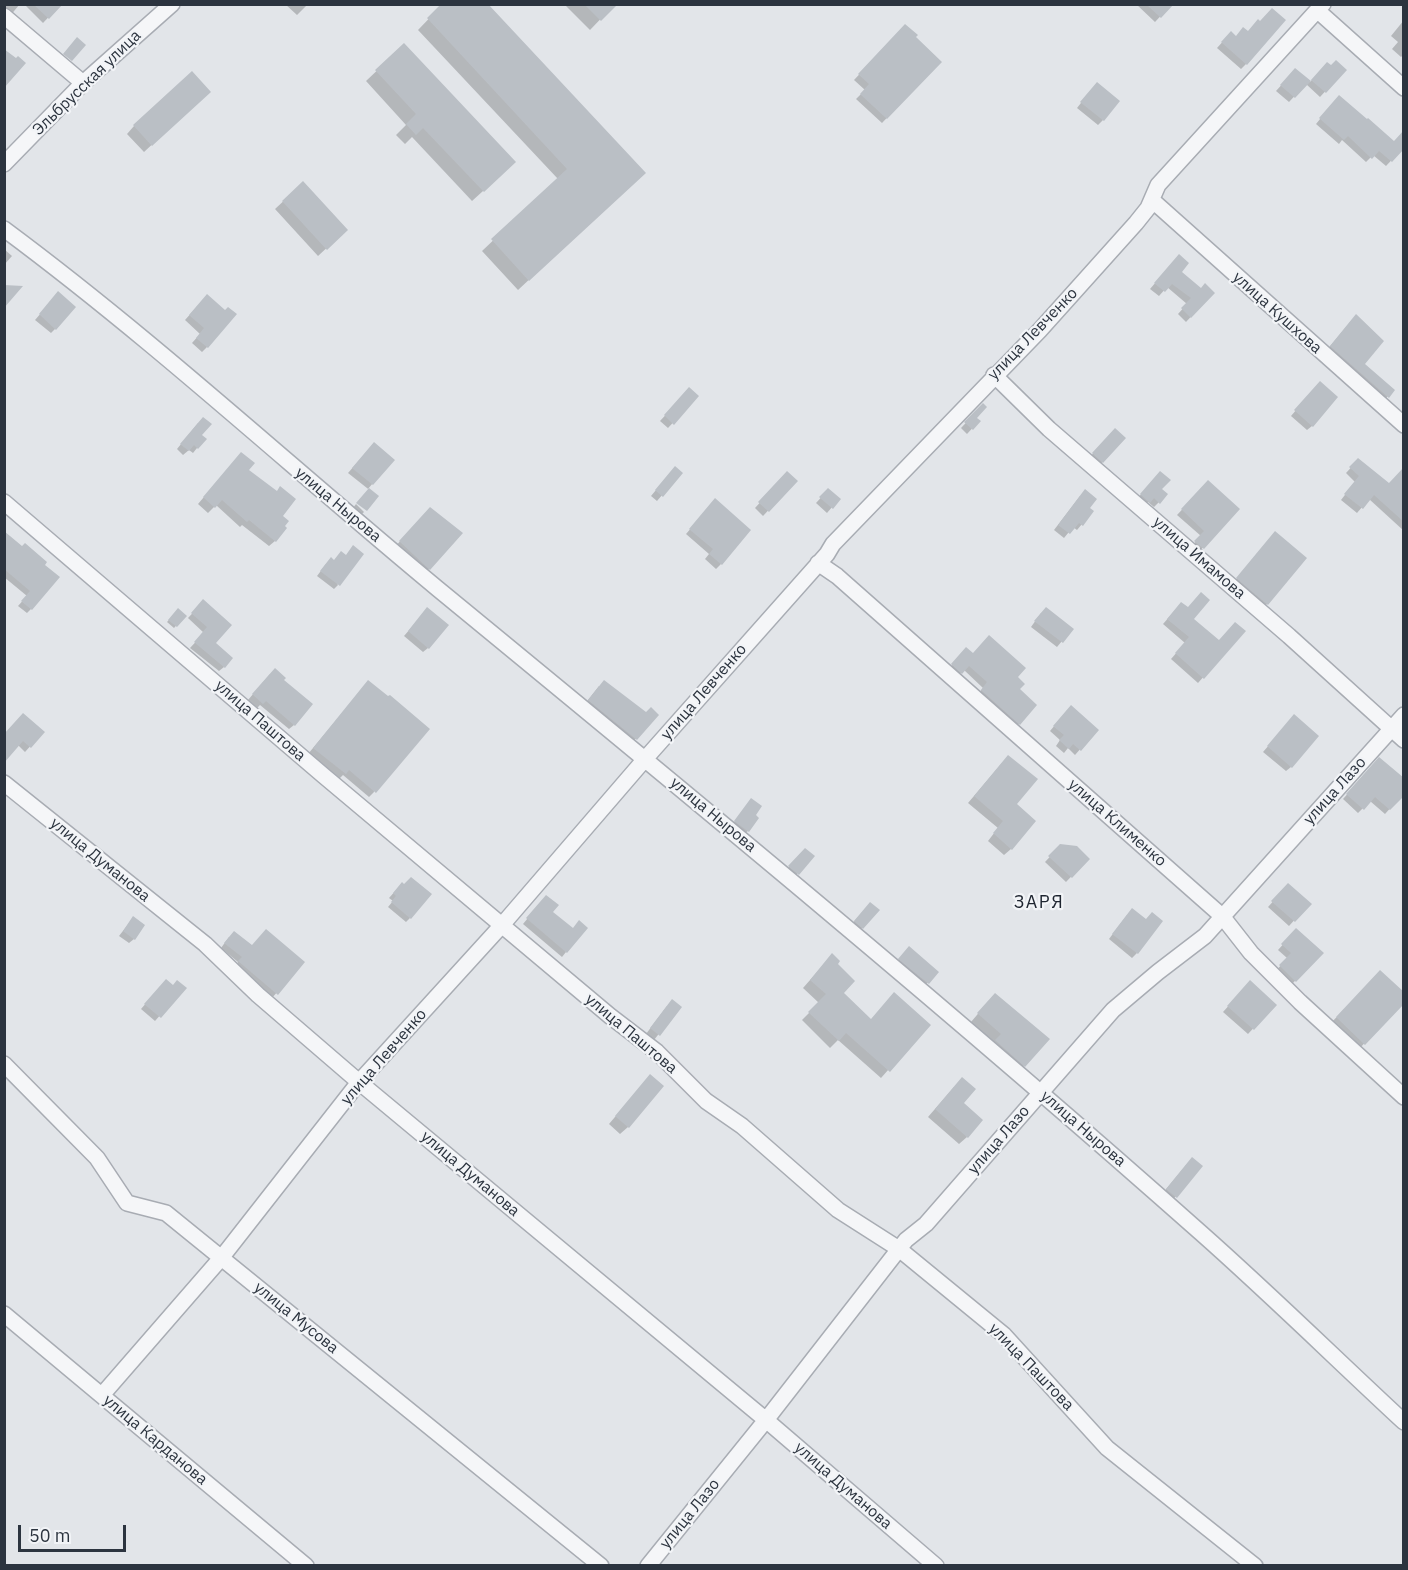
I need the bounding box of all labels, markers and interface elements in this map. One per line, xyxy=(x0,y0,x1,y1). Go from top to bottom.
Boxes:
street label: Эльбрусская улица xyxy=(29,26,145,140)
street label: улица Кушхова xyxy=(1228,268,1326,358)
street label: улица Левченко xyxy=(984,284,1082,384)
street label: улица Нырова xyxy=(291,463,385,547)
street label: улица Имамова xyxy=(1149,513,1249,603)
street label: улица Левченко xyxy=(657,640,751,744)
street label: улица Паштова xyxy=(211,676,309,766)
street label: улица Лазо xyxy=(1300,753,1370,829)
street label: улица Нырова xyxy=(666,773,760,857)
street label: улица Клименко xyxy=(1064,775,1170,871)
street label: улица Думанова xyxy=(46,814,154,906)
district label: ЗАРЯ xyxy=(1014,892,1064,914)
street label: улица Паштова xyxy=(581,990,681,1078)
street label: улица Левченко xyxy=(337,1005,431,1109)
street label: улица Нырова xyxy=(1036,1087,1130,1171)
street label: улица Лазо xyxy=(964,1102,1034,1178)
street label: улица Думанова xyxy=(417,1127,523,1221)
street label: улица Мусова xyxy=(250,1278,342,1358)
street label: улица Паштова xyxy=(984,1319,1078,1415)
street label: улица Карданова xyxy=(99,1391,211,1489)
street label: улица Думанова xyxy=(790,1438,896,1534)
street label: улица Лазо xyxy=(656,1475,724,1553)
scale bar xyxy=(21,1513,129,1551)
text: 50 m xyxy=(29,1524,71,1547)

